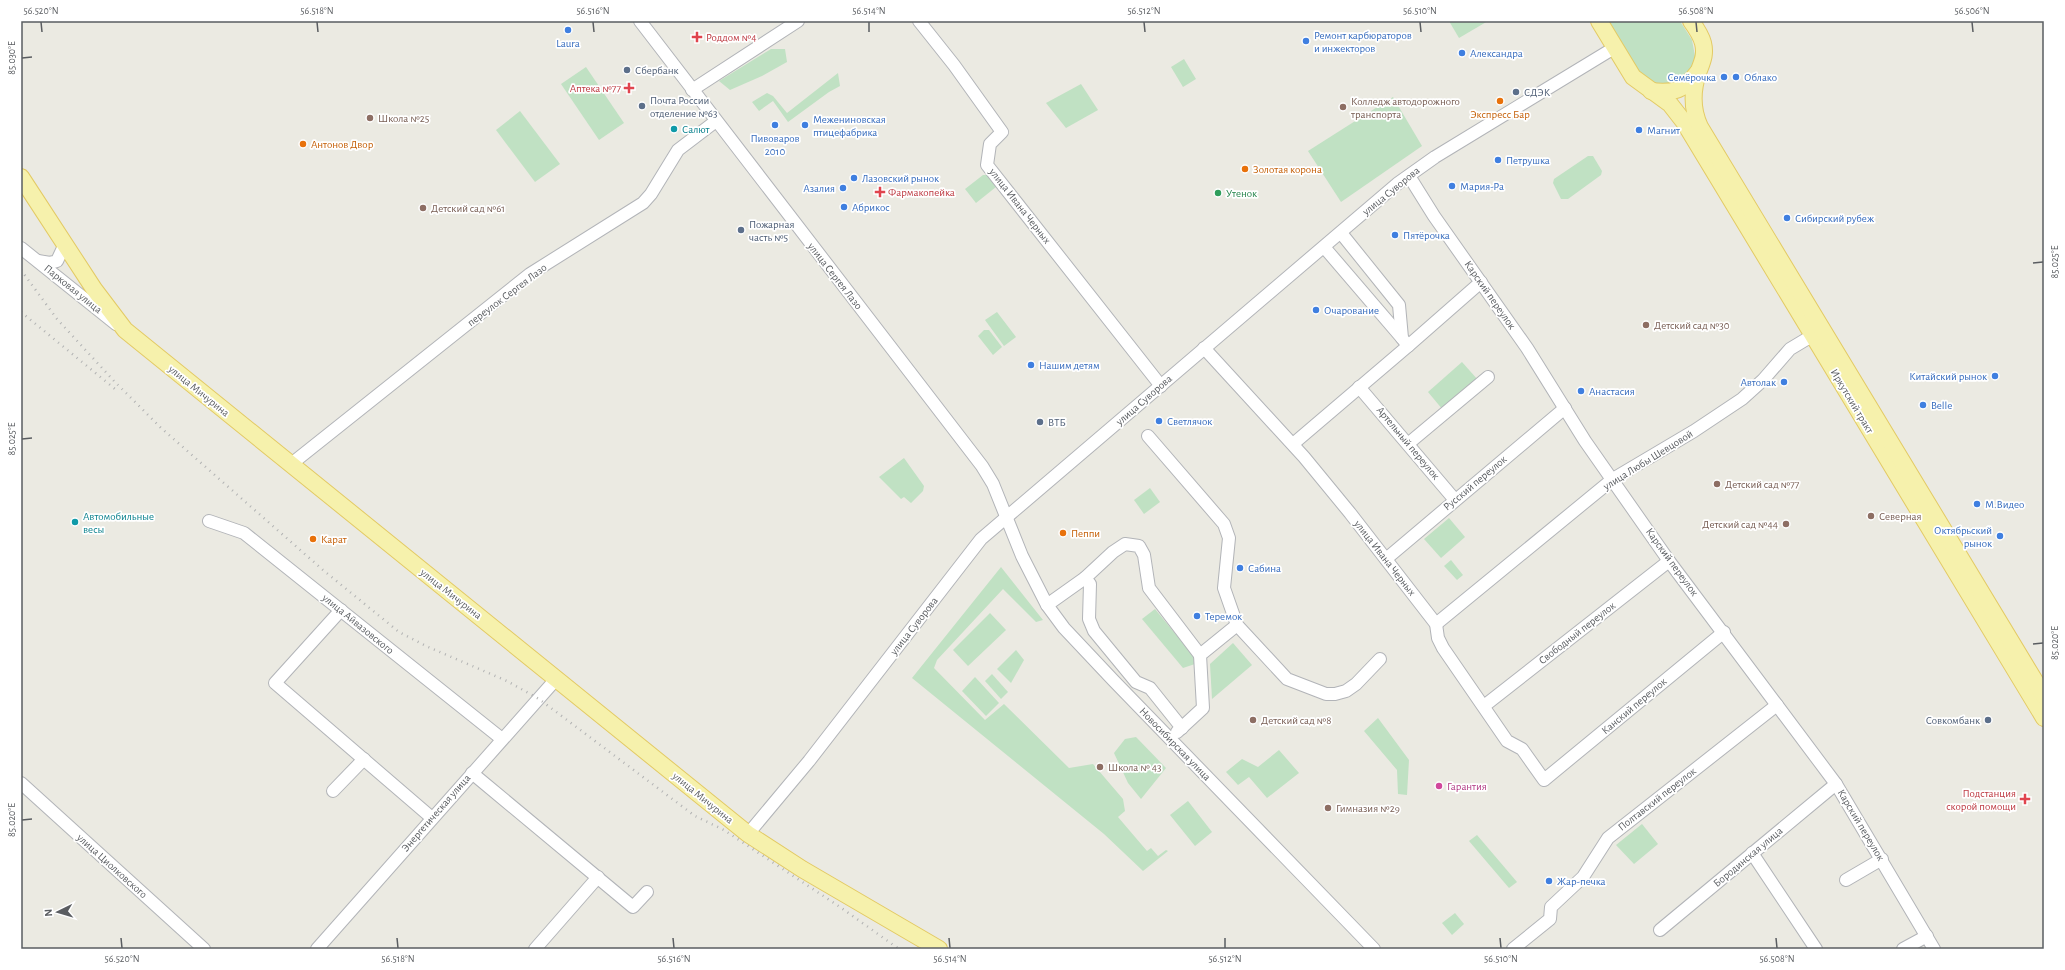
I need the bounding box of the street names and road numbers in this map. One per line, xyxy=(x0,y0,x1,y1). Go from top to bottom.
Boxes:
street label: улица Ивана Черных xyxy=(987,165,1053,246)
street label: улица Суворова xyxy=(1360,165,1422,218)
street label: улица Сергея Лазо xyxy=(805,240,864,311)
street label: Карский переулок xyxy=(1462,259,1518,331)
street label: Парковая улица xyxy=(42,262,104,316)
street label: переулок Сергея Лазо xyxy=(465,262,549,328)
street label: улица Мичурина xyxy=(166,363,231,419)
street label: Иркутский тракт xyxy=(1828,367,1876,435)
street label: улица Суворова xyxy=(1113,373,1174,428)
street label: Артельный переулок xyxy=(1374,404,1442,482)
street label: улица Любы Шевцовой xyxy=(1600,428,1695,493)
street label: Русский переулок xyxy=(1441,453,1509,513)
street label: улица Ивана Черных xyxy=(1352,517,1418,598)
street label: Карский переулок xyxy=(1644,526,1700,598)
street label: улица Мичурина xyxy=(417,566,484,621)
street label: улица Айвазовского xyxy=(319,591,396,656)
street label: улица Суворова xyxy=(887,595,940,658)
street label: Свободный переулок xyxy=(1537,600,1617,666)
street label: Канский переулок xyxy=(1599,676,1669,736)
street label: Новосибирская улица xyxy=(1137,705,1213,783)
street label: Полтавский переулок xyxy=(1616,765,1698,833)
street label: улица Мичурина xyxy=(670,770,735,826)
street label: Энергетическая улица xyxy=(400,772,472,854)
street label: Карский переулок xyxy=(1835,787,1887,863)
street label: Бородинская улица xyxy=(1711,825,1785,889)
street label: улица Циолковского xyxy=(74,831,149,900)

